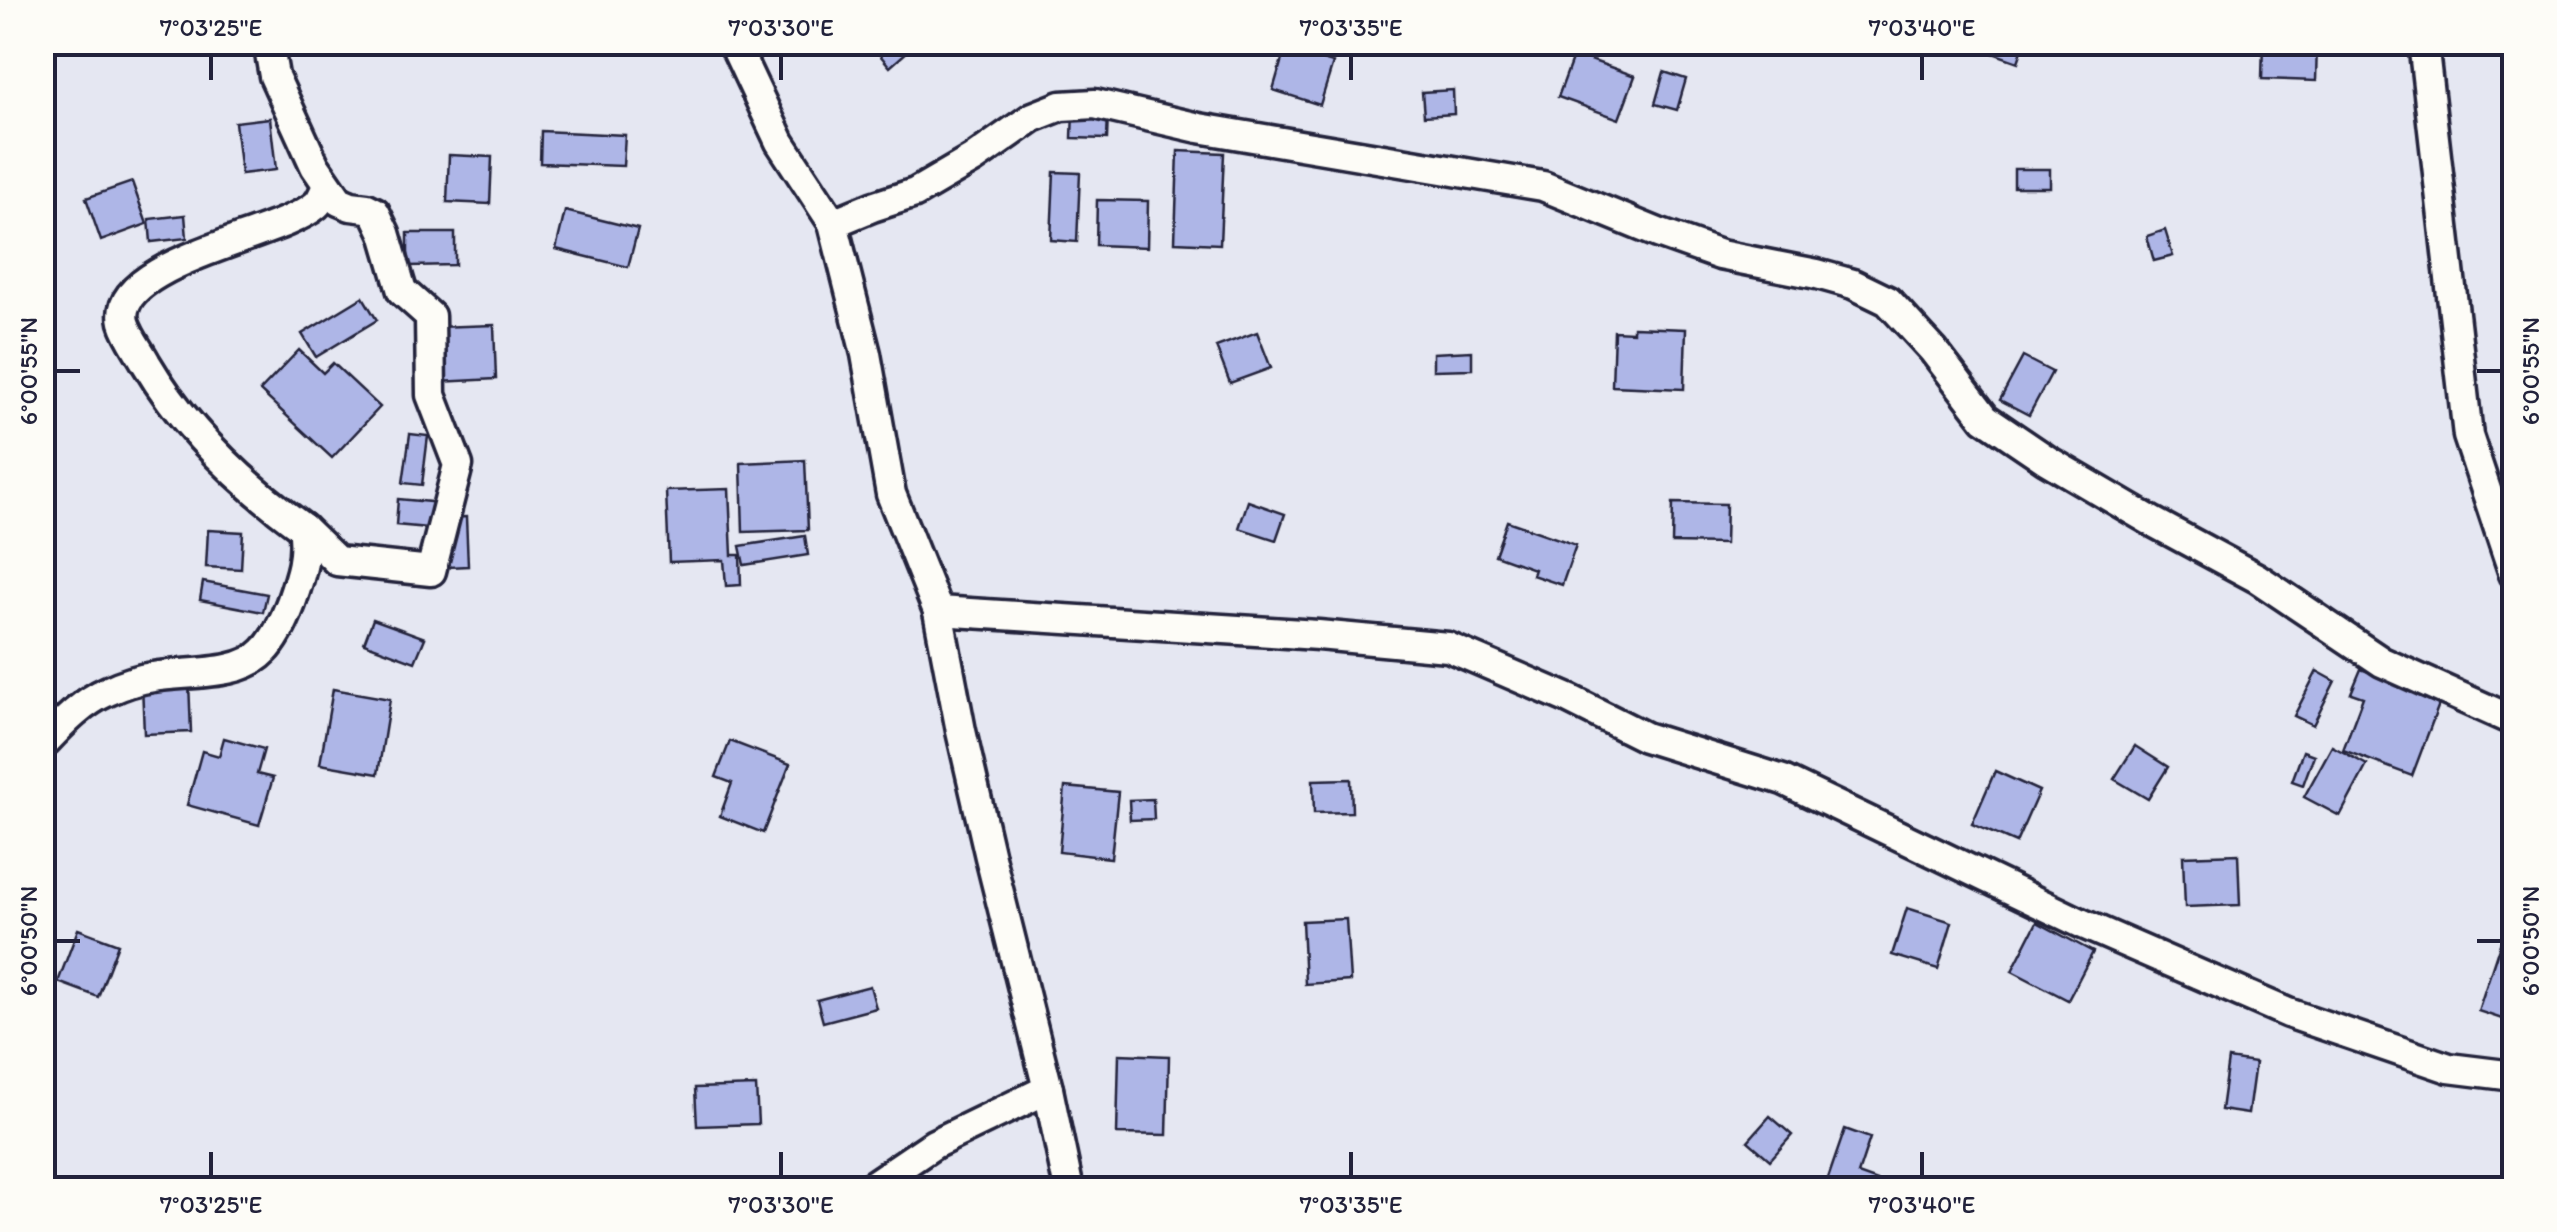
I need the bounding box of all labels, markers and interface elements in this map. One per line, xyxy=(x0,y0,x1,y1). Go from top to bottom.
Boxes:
text: 7°03'25"E xyxy=(160,12,262,42)
text: 7°03'30"E xyxy=(728,12,834,42)
text: 7°03'35"E xyxy=(1299,12,1403,42)
text: 7°03'40"E xyxy=(1869,12,1975,42)
text: 6°00'55"N xyxy=(13,317,43,425)
text: 6°00'55"N xyxy=(2515,317,2545,425)
text: 6°00'50"N xyxy=(13,886,43,996)
text: 6°00'50"N xyxy=(2515,886,2545,996)
text: 7°03'25"E xyxy=(160,1189,262,1219)
text: 7°03'30"E xyxy=(728,1189,834,1219)
text: 7°03'35"E xyxy=(1299,1189,1403,1219)
text: 7°03'40"E xyxy=(1869,1189,1975,1219)

